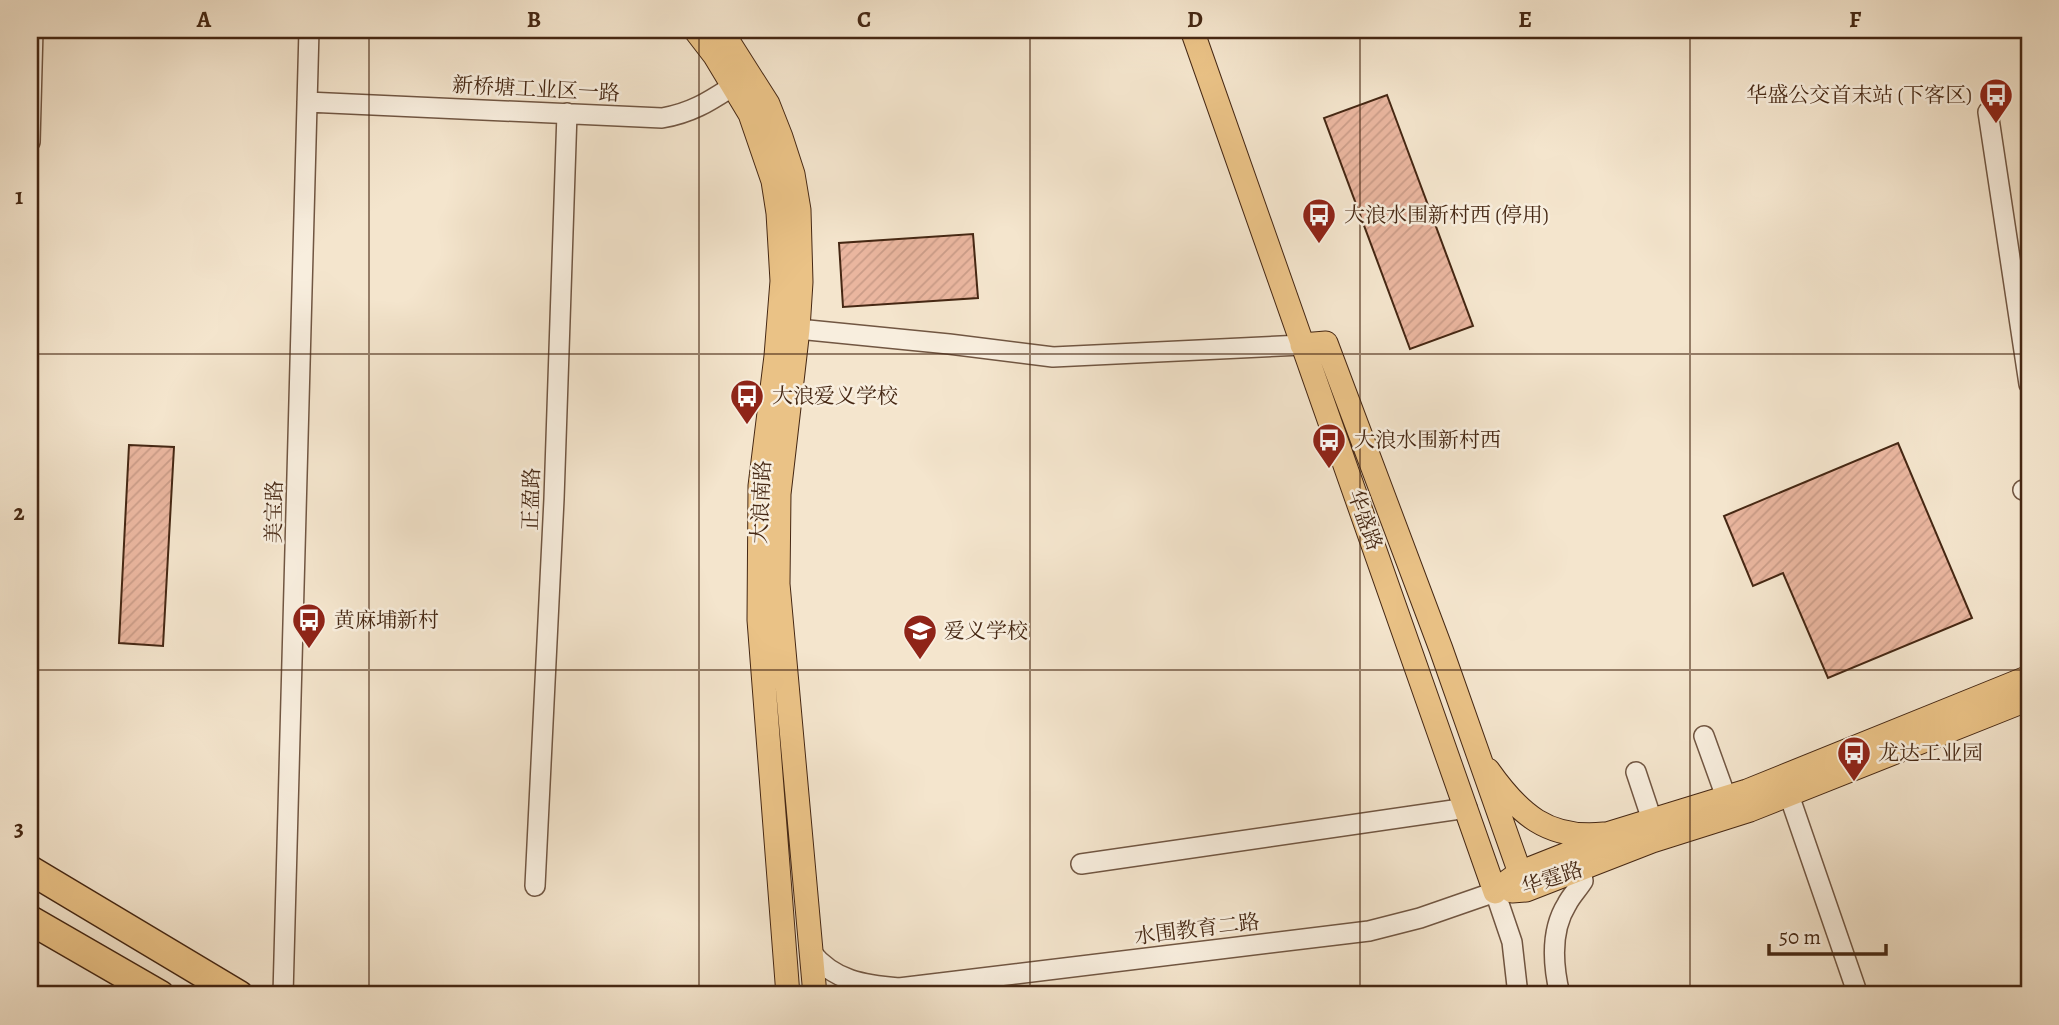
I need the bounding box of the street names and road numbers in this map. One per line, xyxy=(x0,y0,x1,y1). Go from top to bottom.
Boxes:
street label: 新桥塘工业区一路 xyxy=(451,71,621,107)
street label: 大浪南路 xyxy=(745,459,777,545)
street label: 正盈路 xyxy=(516,467,546,531)
street label: 美宝路 xyxy=(259,480,289,544)
street label: 华盛路 xyxy=(1341,486,1389,554)
street label: 华霆路 xyxy=(1518,855,1586,901)
street label: 水围教育二路 xyxy=(1133,907,1261,951)

